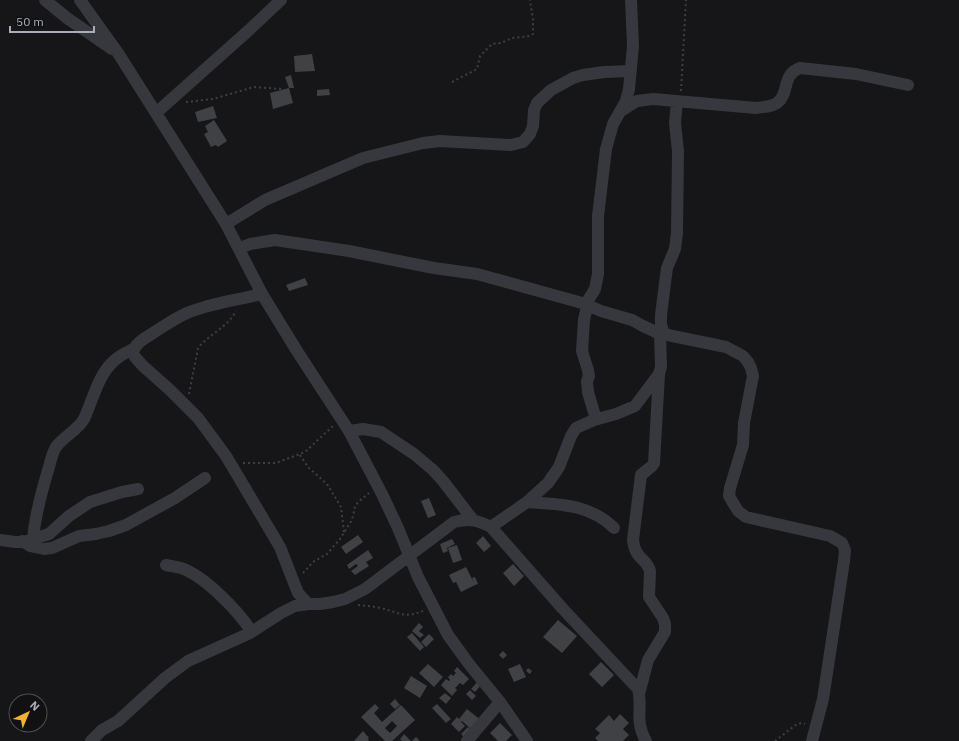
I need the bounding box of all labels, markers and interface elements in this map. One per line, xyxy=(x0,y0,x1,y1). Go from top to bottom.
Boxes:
scale bar xyxy=(10,8,94,34)
text: 50 m xyxy=(16,14,44,29)
north arrow xyxy=(8,693,48,733)
text: N xyxy=(27,698,43,714)

